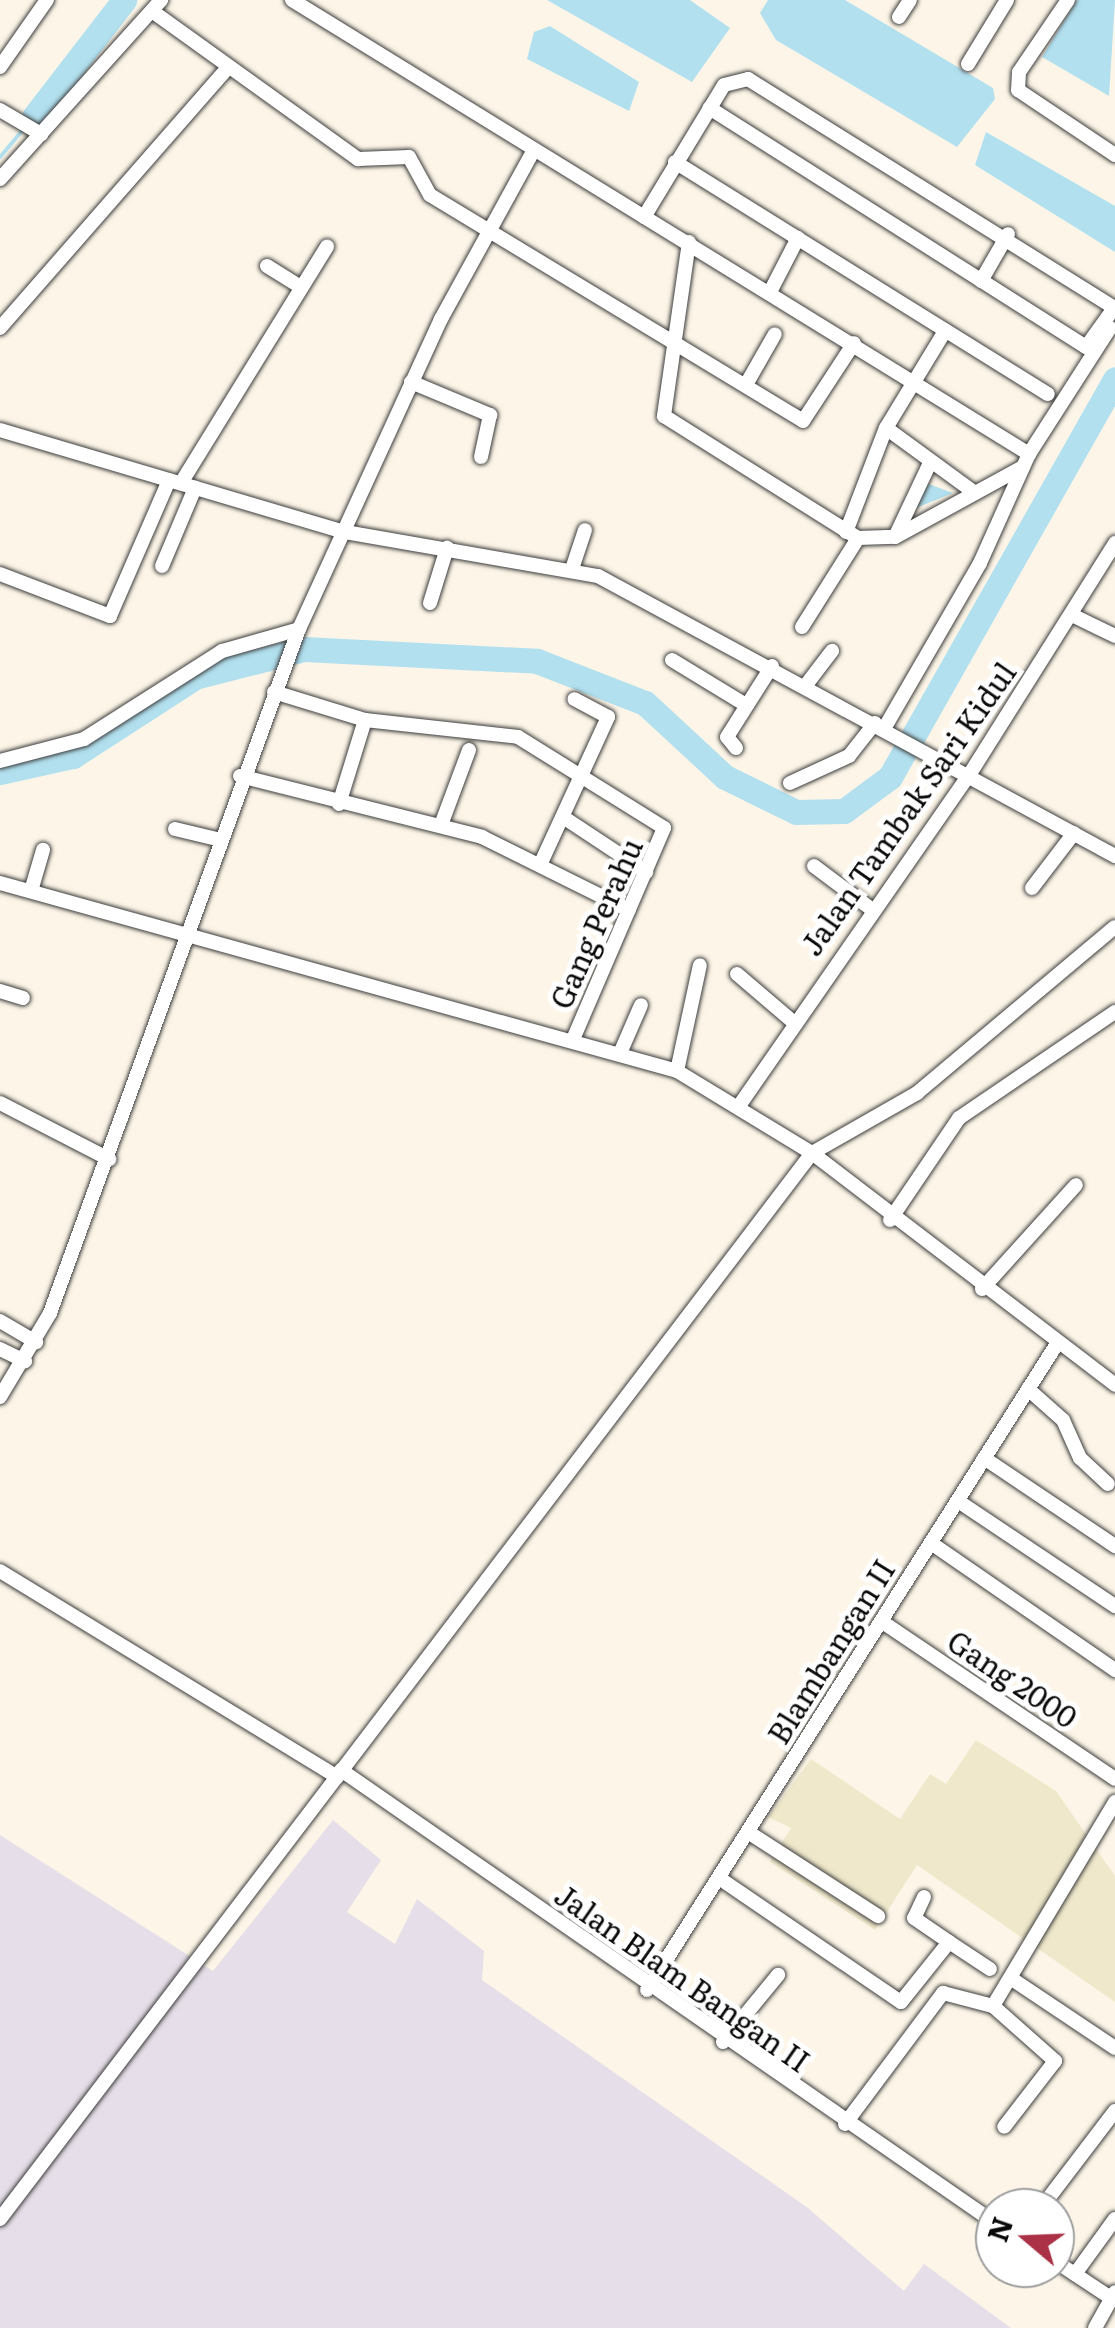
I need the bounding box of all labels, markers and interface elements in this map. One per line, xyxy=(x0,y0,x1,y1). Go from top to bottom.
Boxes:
street label: Jalan Tambak Sari Kidul xyxy=(792,655,1022,961)
street label: Gang Perahu xyxy=(541,832,649,1014)
street label: Blambangan II xyxy=(759,1552,901,1750)
street label: Gang 2000 xyxy=(941,1622,1085,1734)
street label: Jalan Blam Bangan II xyxy=(549,1875,817,2079)
north arrow xyxy=(975,2188,1075,2288)
text: N xyxy=(975,2211,1022,2247)

